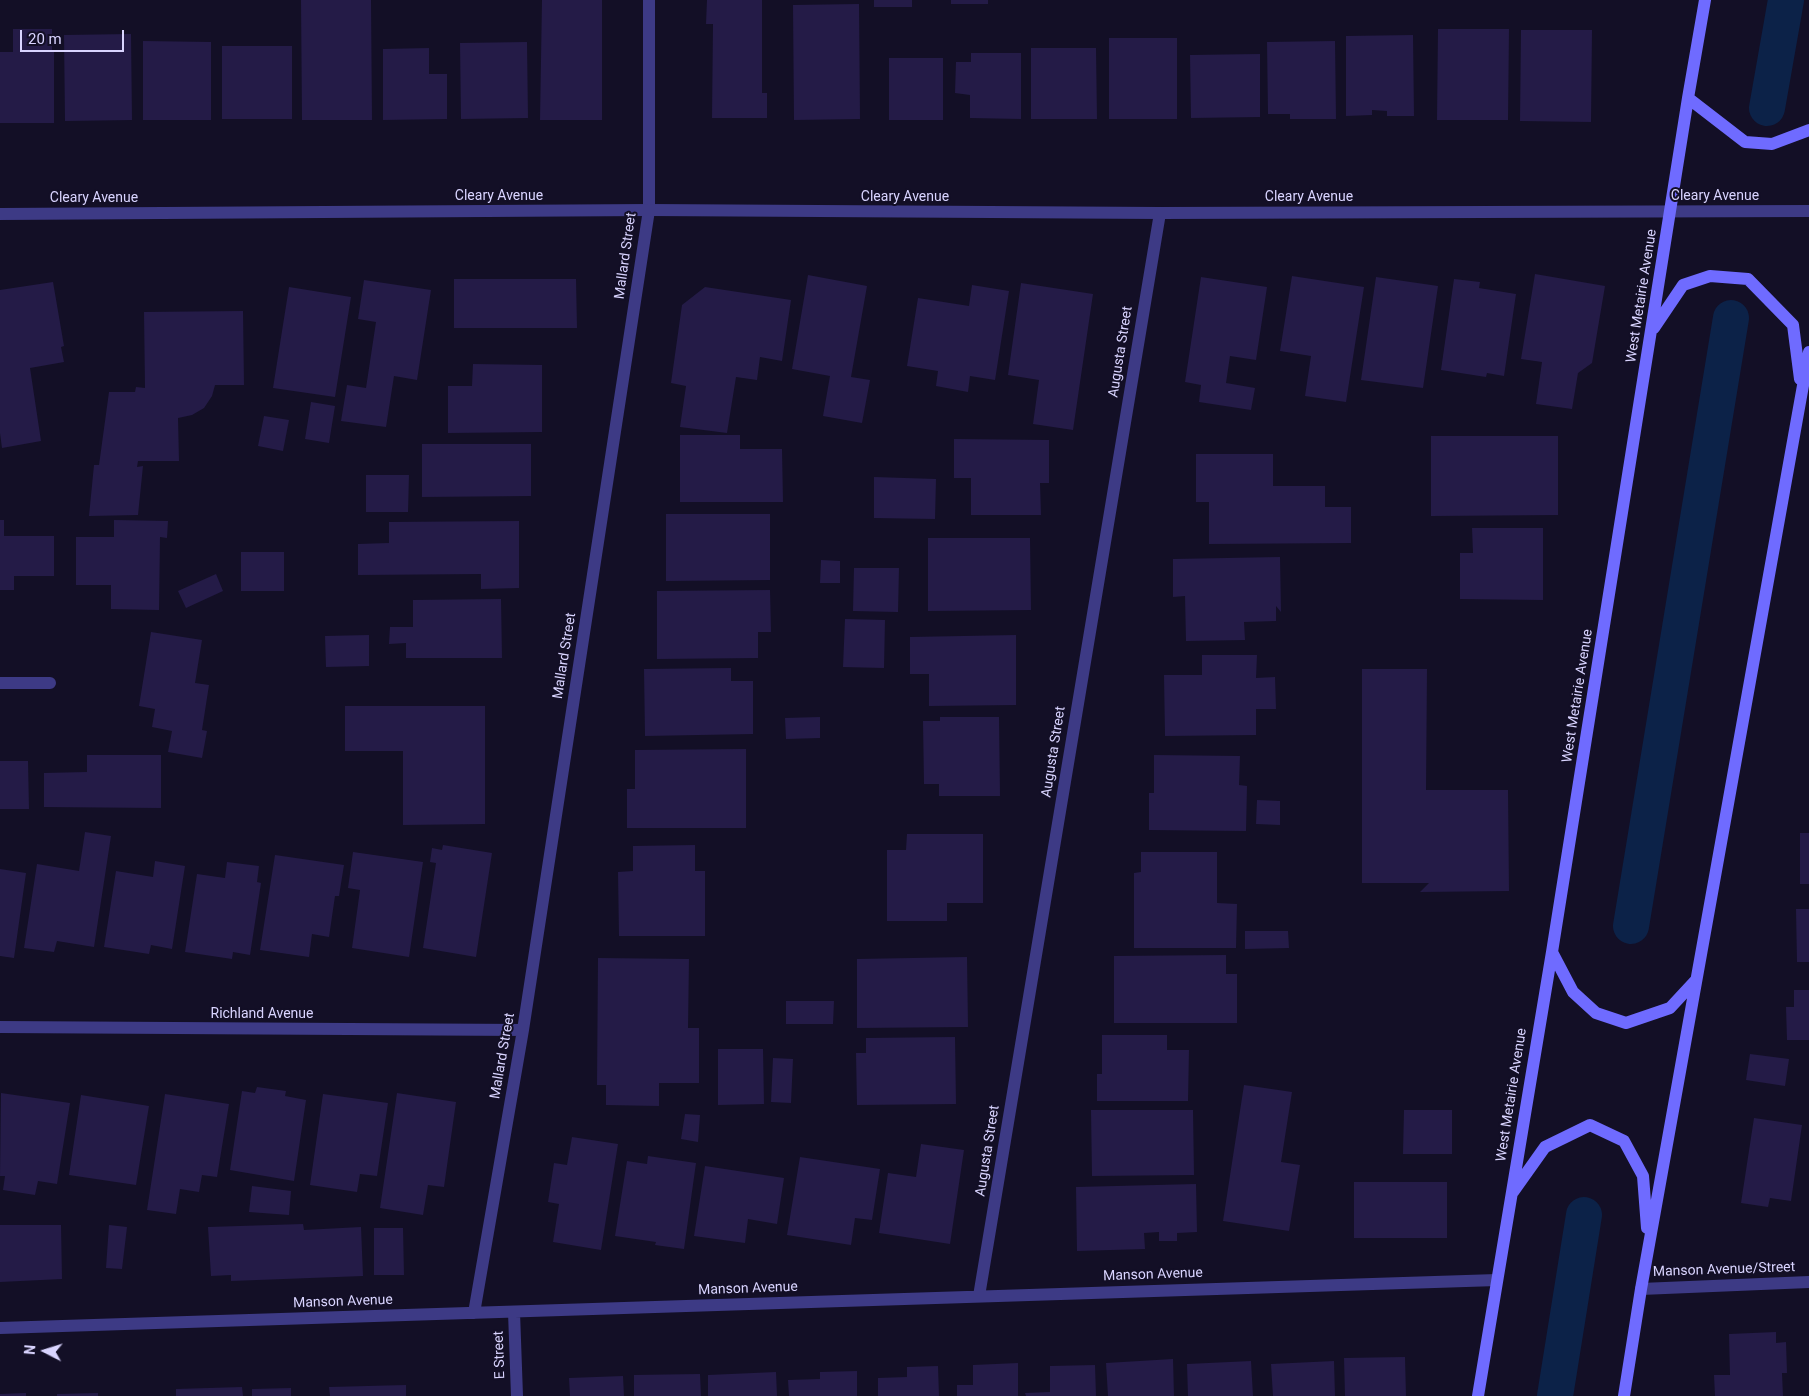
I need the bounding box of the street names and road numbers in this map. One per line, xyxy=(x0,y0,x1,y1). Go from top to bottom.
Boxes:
street label: Cleary Avenue xyxy=(455,188,543,204)
street label: Cleary Avenue xyxy=(1671,188,1759,204)
street label: Cleary Avenue xyxy=(861,189,949,205)
street label: Cleary Avenue xyxy=(1265,189,1353,205)
street label: Cleary Avenue xyxy=(50,190,138,206)
street label: Mallard Street xyxy=(612,212,640,300)
street label: West Metairie Avenue xyxy=(1623,228,1661,364)
street label: Augusta Street xyxy=(1105,305,1137,399)
street label: Mallard Street xyxy=(550,612,580,700)
street label: West Metairie Avenue xyxy=(1559,628,1597,764)
street label: Augusta Street xyxy=(1038,705,1070,799)
street label: Richland Avenue xyxy=(211,1006,313,1022)
street label: Mallard Street xyxy=(487,1012,519,1100)
street label: West Metairie Avenue xyxy=(1493,1027,1531,1163)
street label: Augusta Street xyxy=(972,1104,1004,1198)
street label: Manson Avenue/Street xyxy=(1653,1259,1795,1281)
street label: Manson Avenue xyxy=(1103,1265,1203,1285)
street label: Manson Avenue xyxy=(698,1279,798,1299)
street label: Manson Avenue xyxy=(293,1292,393,1312)
street label: E Street xyxy=(491,1331,509,1379)

